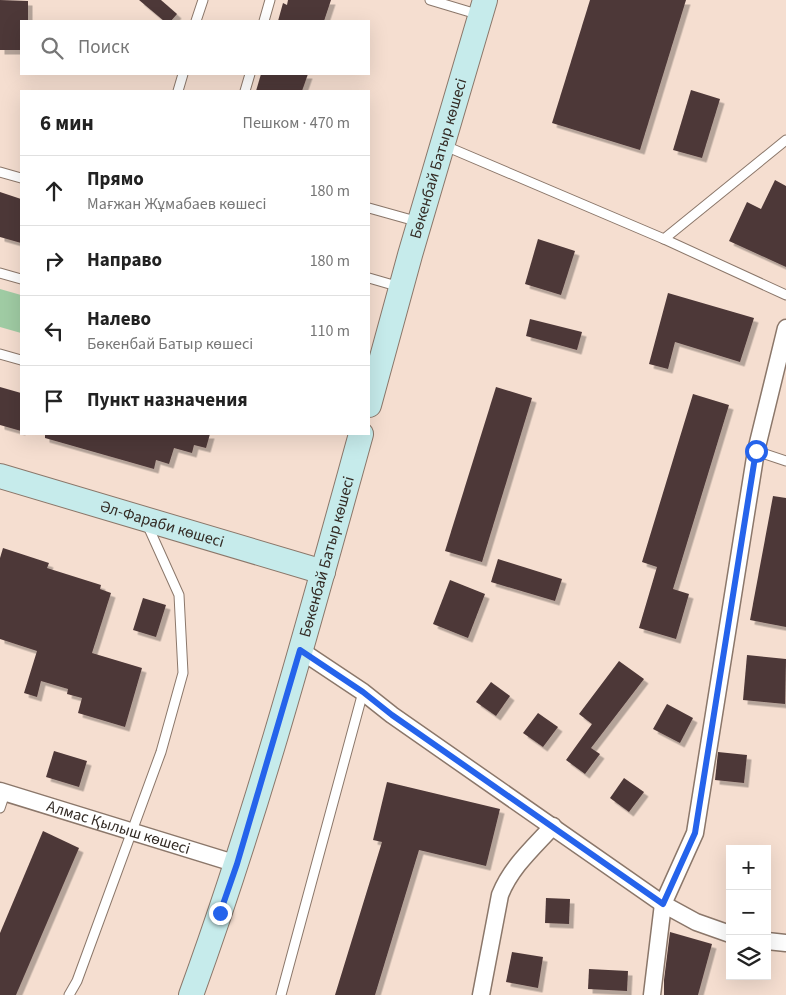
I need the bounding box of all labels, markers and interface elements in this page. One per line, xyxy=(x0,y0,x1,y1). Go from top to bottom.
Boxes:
search box xyxy=(20,20,370,75)
icon: search xyxy=(38,34,66,62)
text: Поиск xyxy=(78,34,129,61)
street label: Бөкенбай Батыр көшесі xyxy=(404,76,472,241)
text: 6 мин xyxy=(40,108,94,138)
text: Пешком · 470 m xyxy=(243,112,350,134)
text: Прямо xyxy=(87,166,144,193)
icon: ahead xyxy=(40,177,68,205)
text: 180 m xyxy=(310,180,350,202)
text: Мағжан Жұмабаев көшесі xyxy=(87,193,267,215)
icon: right xyxy=(40,247,68,275)
text: Направо xyxy=(87,247,162,274)
text: 180 m xyxy=(310,250,350,272)
text: Налево xyxy=(87,306,151,333)
icon: left xyxy=(40,317,68,345)
text: 110 m xyxy=(310,320,350,342)
text: Бөкенбай Батыр көшесі xyxy=(87,333,253,355)
icon: arrive xyxy=(40,387,68,415)
text: Пункт назначения xyxy=(87,387,248,414)
route start xyxy=(745,440,768,463)
street label: Бөкенбай Батыр көшесі xyxy=(294,474,360,640)
street label: Әл-Фараби көшесі xyxy=(97,495,227,553)
street label: Алмас Қылыш көшесі xyxy=(44,795,193,860)
map controls xyxy=(726,845,771,980)
button: + xyxy=(726,845,771,890)
button: − xyxy=(726,890,771,935)
route end xyxy=(209,902,232,925)
button: layers xyxy=(726,935,771,980)

